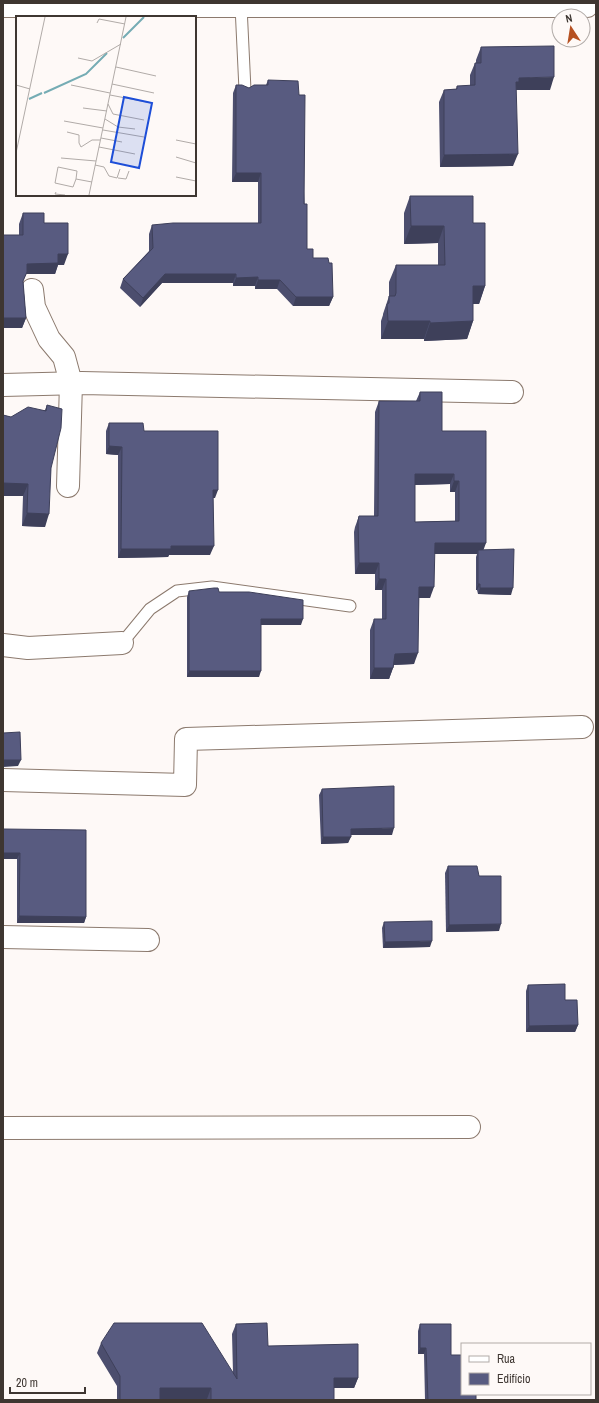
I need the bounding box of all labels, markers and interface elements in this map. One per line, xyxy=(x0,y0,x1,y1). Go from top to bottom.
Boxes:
north arrow xyxy=(551,8,591,48)
text: N xyxy=(564,11,574,26)
inset map xyxy=(16,16,196,196)
legend xyxy=(461,1343,591,1395)
text: Rua xyxy=(497,1351,516,1367)
scale bar xyxy=(10,1369,85,1395)
text: Edifício xyxy=(497,1371,530,1387)
text: 20 m xyxy=(16,1375,38,1391)

